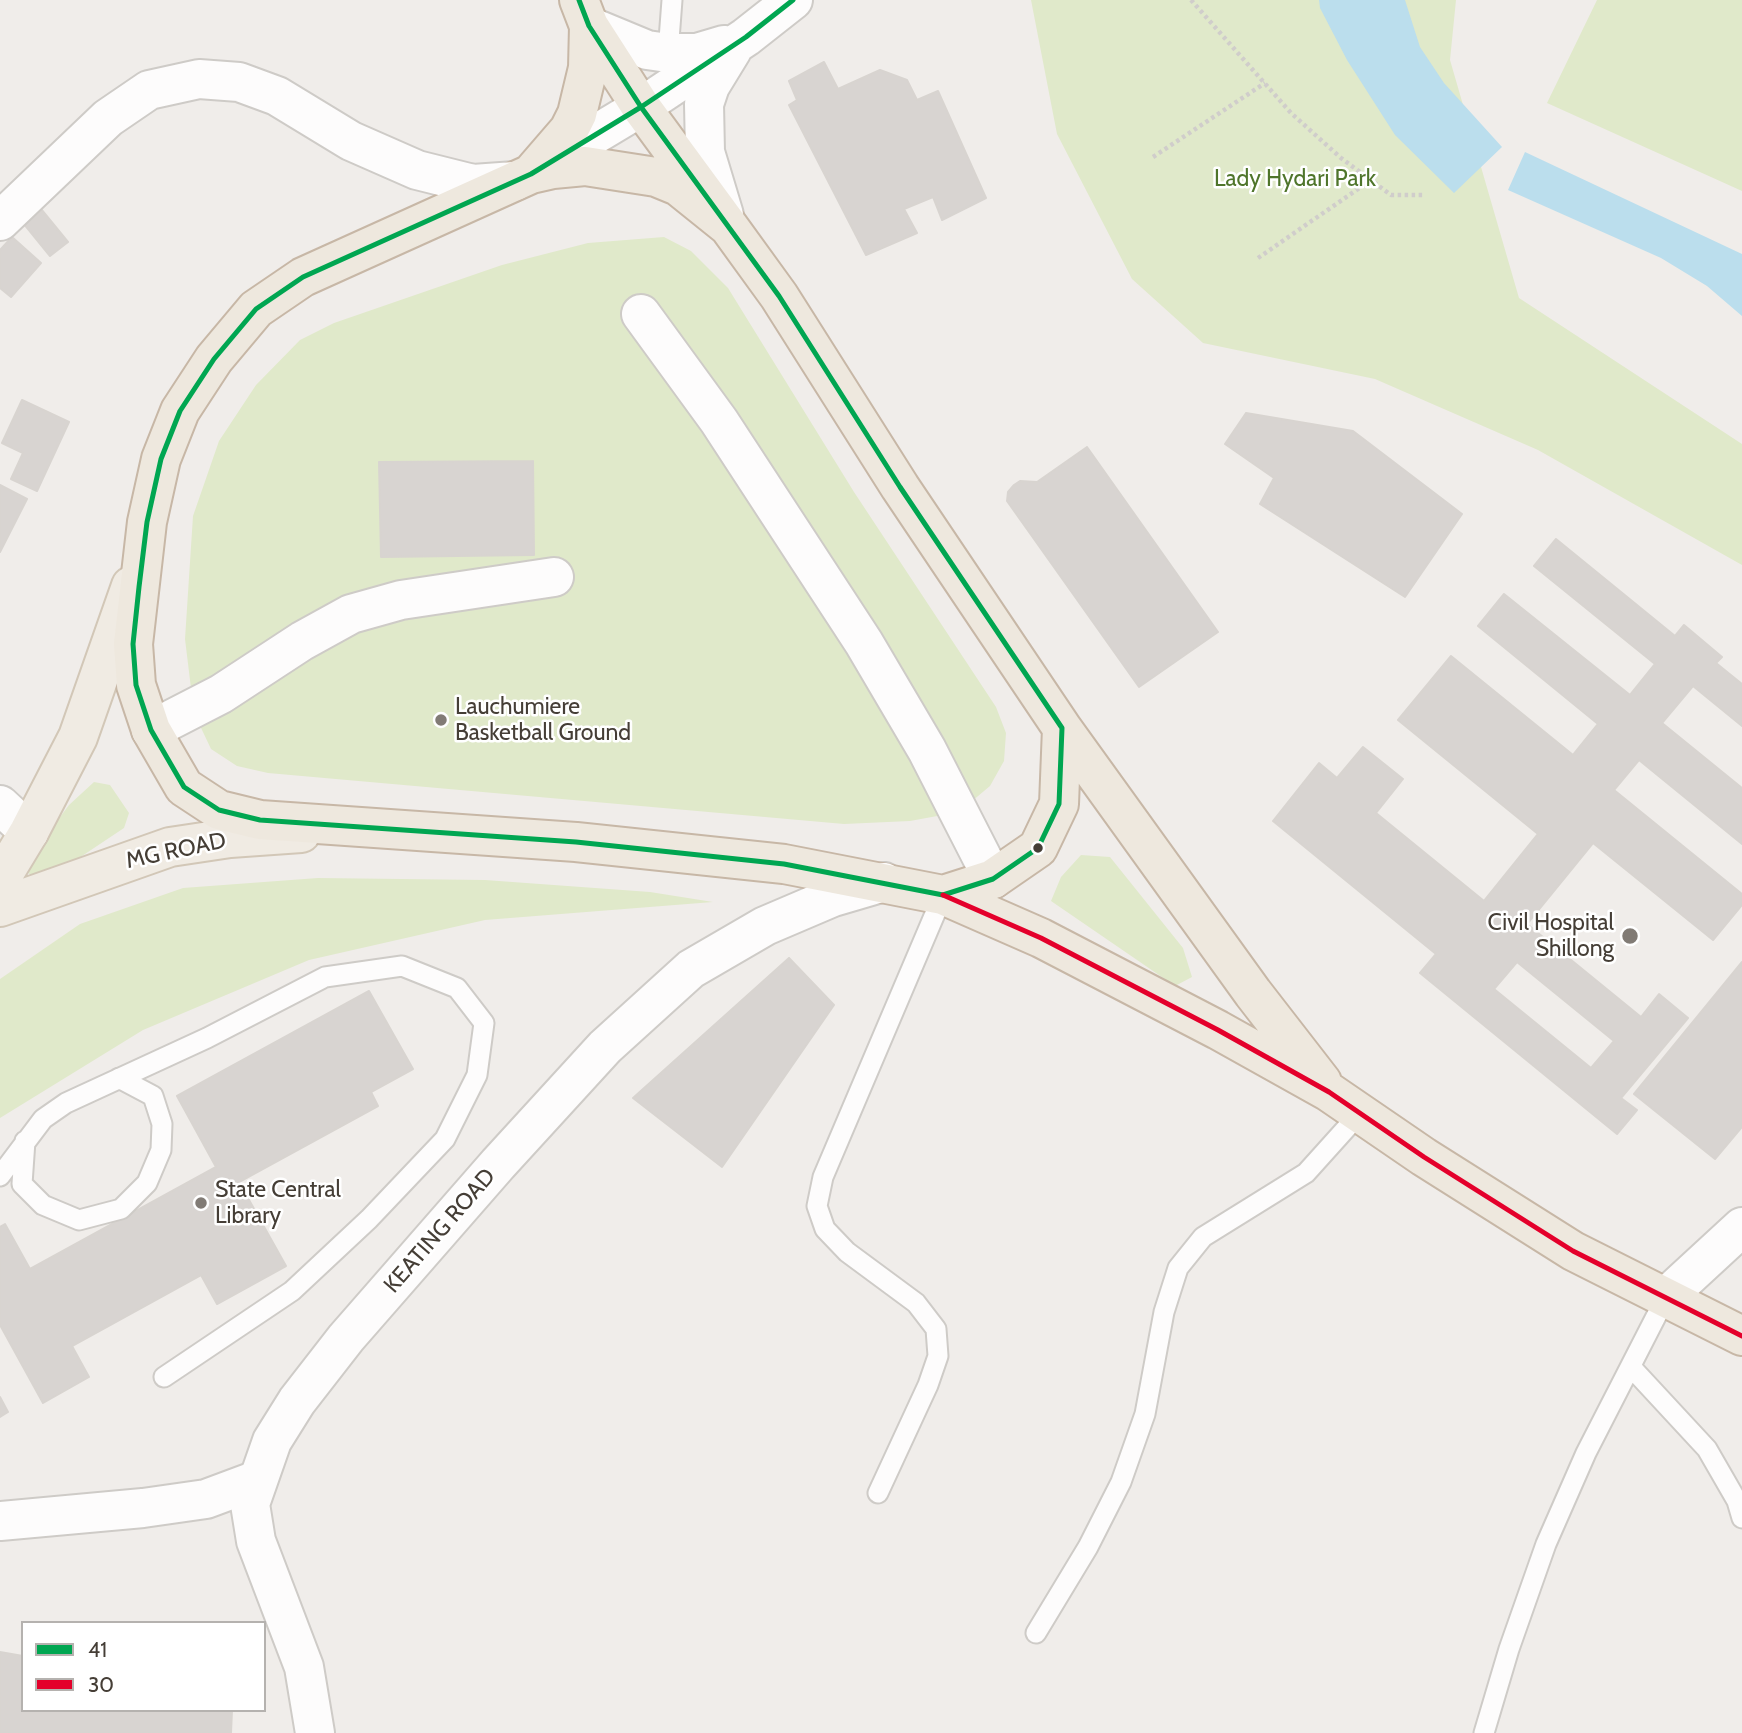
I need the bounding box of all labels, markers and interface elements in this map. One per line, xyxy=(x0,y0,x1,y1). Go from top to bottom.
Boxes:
park label: Lady Hydari Park xyxy=(1214,165,1376,193)
place label: Lauchumiere Basketball Ground xyxy=(455,693,631,747)
marker: Lauchumiere Basketball Ground xyxy=(433,712,449,728)
street label: MG ROAD xyxy=(124,827,228,875)
unlabelled marker xyxy=(1031,841,1045,855)
place label: Civil Hospital Shillong xyxy=(1487,909,1614,963)
marker: Civil Hospital Shillong xyxy=(1620,926,1640,946)
street label: KEATING ROAD xyxy=(378,1163,502,1299)
place label: State Central Library xyxy=(215,1176,341,1230)
marker: State Central Library xyxy=(193,1195,209,1211)
legend xyxy=(21,1621,266,1712)
text: 41 xyxy=(88,1637,107,1662)
text: 30 xyxy=(88,1672,114,1697)

